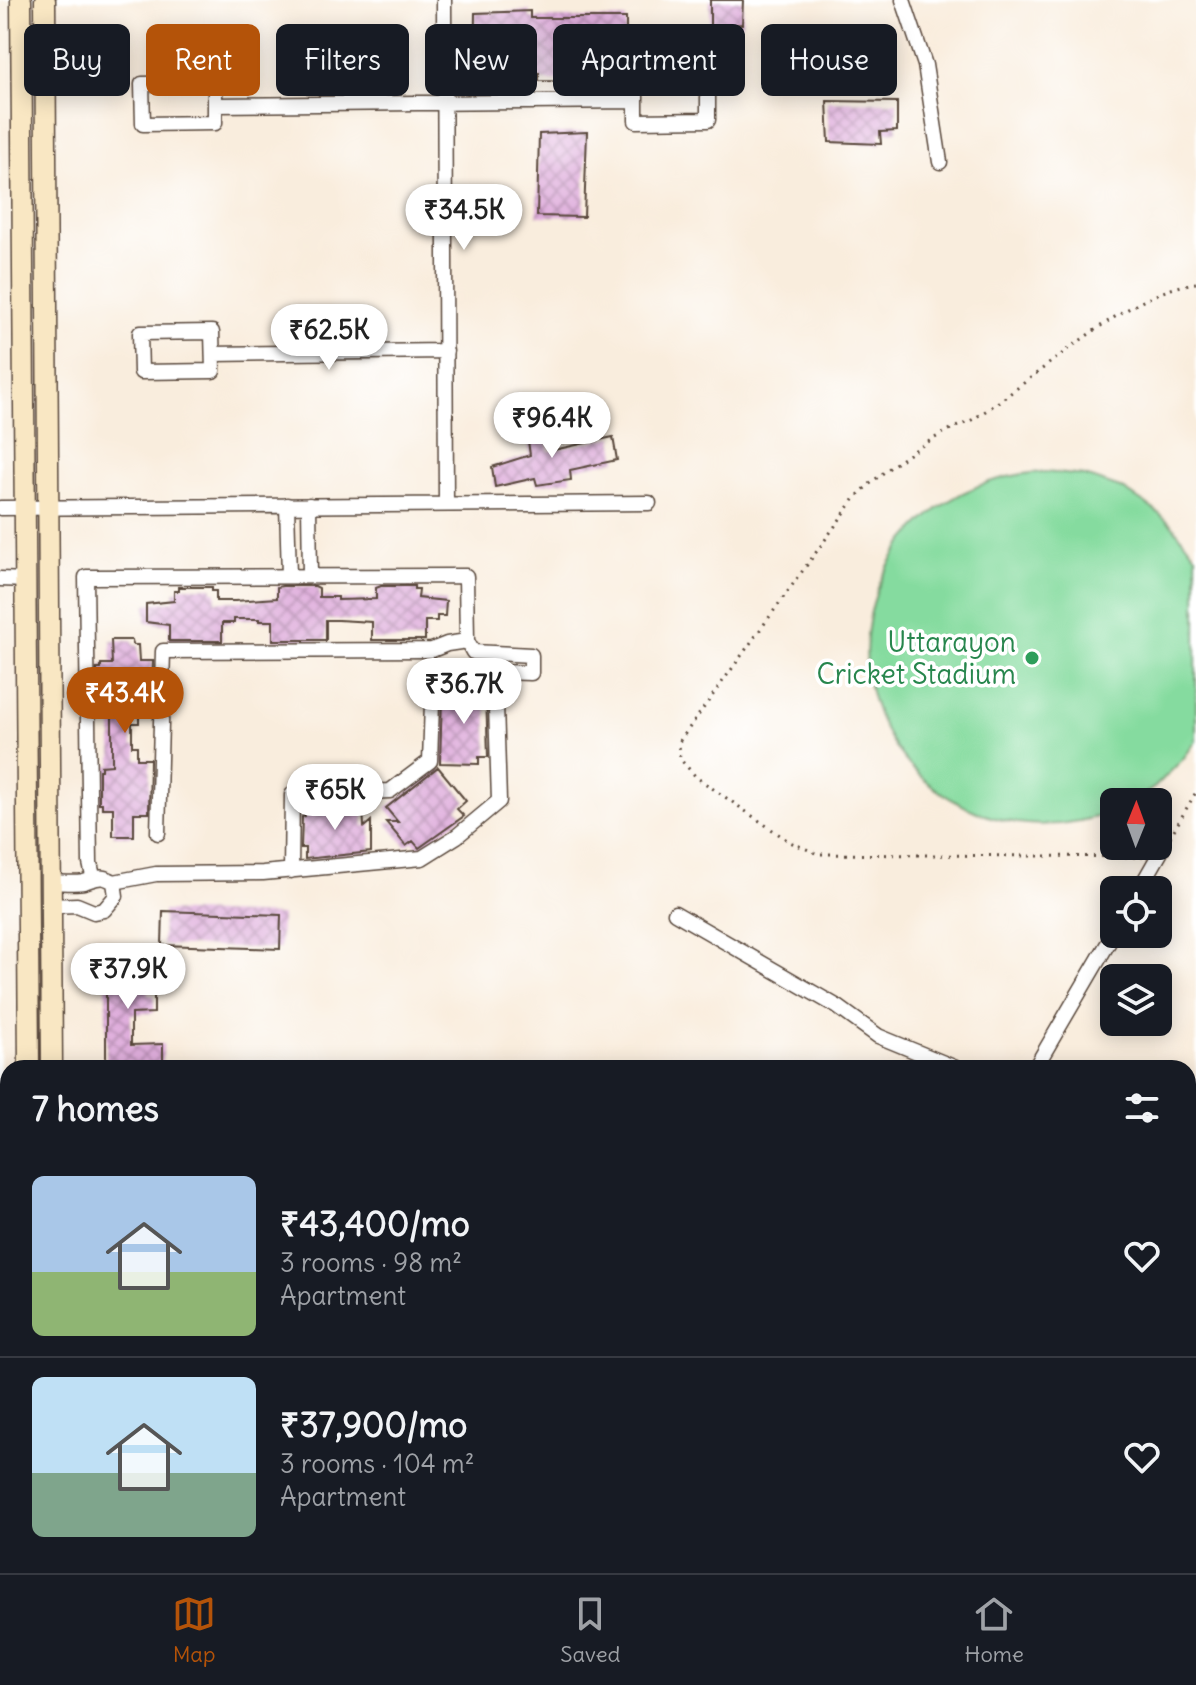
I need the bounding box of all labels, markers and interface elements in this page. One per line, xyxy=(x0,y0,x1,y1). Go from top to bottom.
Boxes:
chip: Buy xyxy=(24,24,130,96)
chip: Rent xyxy=(146,24,260,96)
chip: Filters xyxy=(276,24,409,96)
chip: New xyxy=(425,24,537,96)
chip: Apartment xyxy=(553,24,745,96)
chip: House xyxy=(761,24,897,96)
pin: ₹34.5K xyxy=(399,184,529,252)
text: ₹34.5K xyxy=(423,193,505,226)
pin: ₹62.5K xyxy=(264,304,394,372)
text: ₹62.5K xyxy=(289,313,369,346)
pin: ₹96.4K xyxy=(487,392,617,460)
text: ₹96.4K xyxy=(512,401,592,434)
place label: Uttarayon Cricket Stadium xyxy=(816,624,1016,692)
marker: Uttarayon Cricket Stadium xyxy=(1023,649,1041,667)
pin: ₹36.7K xyxy=(399,658,529,726)
pin: ₹43.4K xyxy=(60,667,190,735)
text: ₹36.7K xyxy=(425,667,503,700)
text: ₹43.4K xyxy=(85,676,165,709)
pin: ₹65K xyxy=(288,764,382,832)
text: ₹65K xyxy=(305,773,365,806)
north arrow xyxy=(1100,788,1172,860)
map controls xyxy=(1100,788,1172,1036)
button: locate xyxy=(1100,876,1172,948)
pin: ₹37.9K xyxy=(63,943,193,1011)
text: ₹37.9K xyxy=(89,952,167,985)
button: layers xyxy=(1100,964,1172,1036)
icon: filters xyxy=(1120,1086,1164,1130)
text: 7 homes xyxy=(32,1087,159,1130)
text: ₹43,400/mo xyxy=(280,1202,470,1245)
icon: home xyxy=(96,1208,192,1304)
icon: heart xyxy=(1120,1234,1164,1278)
text: 3 rooms · 98 m² xyxy=(280,1246,462,1279)
text: Apartment xyxy=(280,1279,406,1312)
text: ₹37,900/mo xyxy=(280,1403,467,1446)
icon: home xyxy=(96,1409,192,1505)
icon: heart xyxy=(1120,1435,1164,1479)
text: 3 rooms · 104 m² xyxy=(280,1447,475,1480)
text: Apartment xyxy=(280,1480,406,1513)
tab: Map xyxy=(172,1592,216,1668)
tab: Saved xyxy=(560,1592,620,1668)
tab: Home xyxy=(965,1592,1024,1668)

